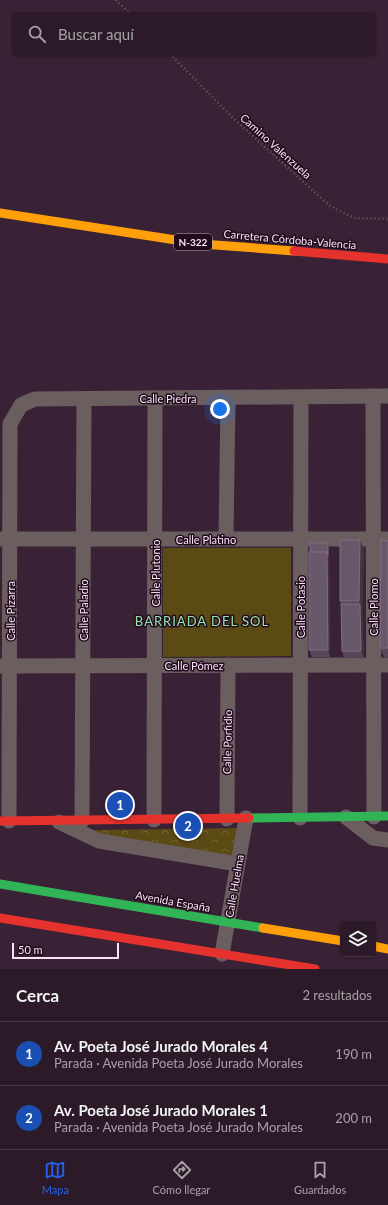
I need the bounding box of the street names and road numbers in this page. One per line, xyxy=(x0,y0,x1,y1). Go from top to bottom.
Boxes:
street label: Camino Valenzuela xyxy=(238,111,314,181)
street label: Carretera Córdoba-Valencia xyxy=(223,227,357,251)
road number: N-322 xyxy=(174,234,212,250)
street label: Calle Piedra xyxy=(139,392,197,405)
street label: Calle Platino xyxy=(176,533,236,546)
street label: Calle Plutonio xyxy=(149,539,162,607)
street label: Calle Potasio xyxy=(294,576,307,638)
street label: Calle Plomo xyxy=(367,578,380,636)
street label: Calle Paladio xyxy=(77,579,90,641)
street label: Calle Pizarra xyxy=(4,581,17,641)
street label: Calle Pómez xyxy=(164,659,224,672)
street label: Calle Porfidio xyxy=(220,710,234,774)
street label: Calle Huelma xyxy=(222,853,246,919)
street label: Avenida España xyxy=(135,888,211,914)

